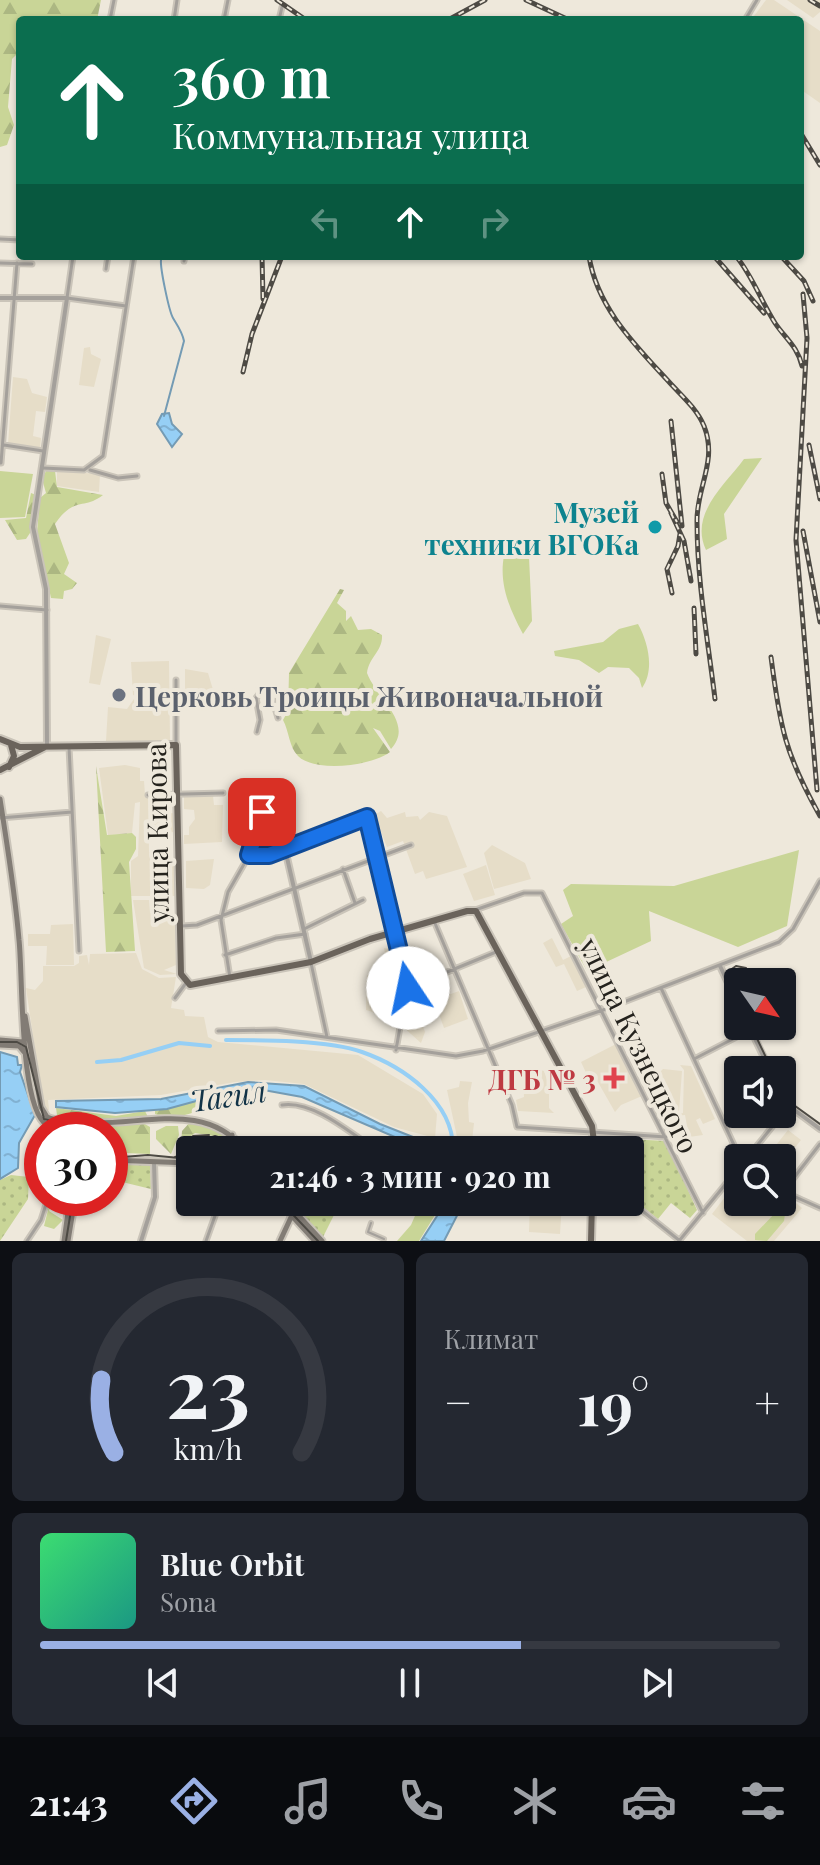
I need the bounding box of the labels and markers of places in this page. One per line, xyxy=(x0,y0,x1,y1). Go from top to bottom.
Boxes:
place label: Музей техники ВГОКа xyxy=(424,493,639,562)
marker: Музей техники ВГОКа xyxy=(646,518,664,536)
place label: Церковь Троицы Живоначальной xyxy=(135,677,603,714)
marker: Церковь Троицы Живоначальной xyxy=(110,686,128,704)
pin xyxy=(228,778,296,846)
place label: ДГБ № 3 xyxy=(488,1060,596,1097)
marker: ДГБ № 3 xyxy=(603,1067,625,1089)

